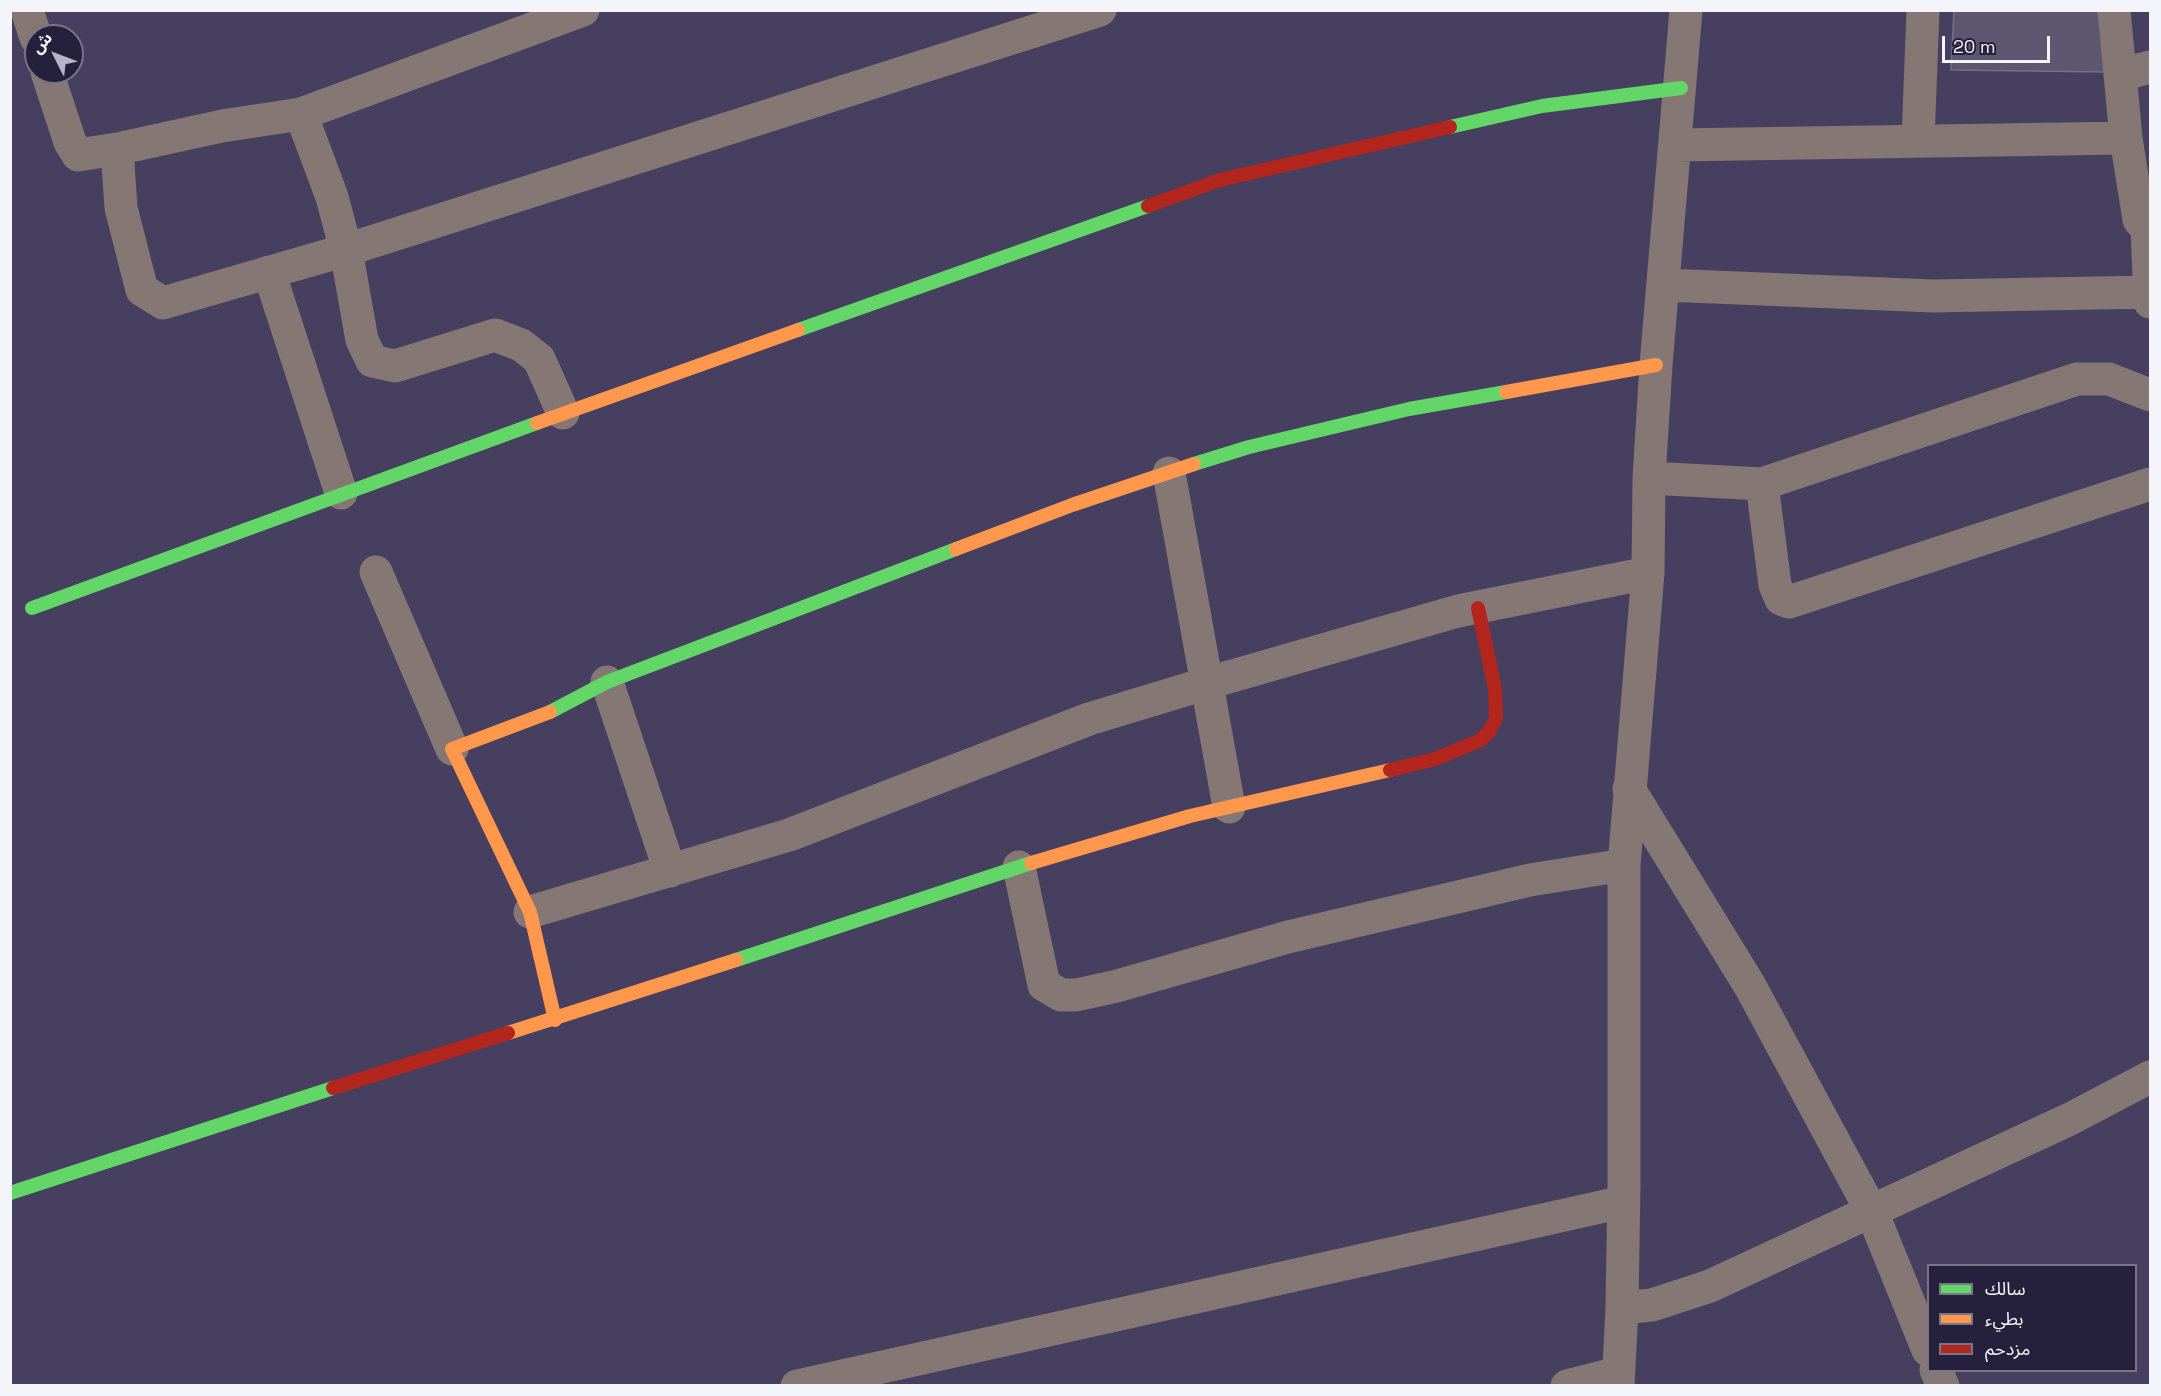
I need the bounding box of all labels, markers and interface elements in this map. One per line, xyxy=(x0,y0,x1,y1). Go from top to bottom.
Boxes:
north arrow xyxy=(24,24,84,84)
scale bar xyxy=(1945,24,2053,62)
text: ش xyxy=(27,28,57,58)
text: 20 m xyxy=(1953,35,1996,58)
legend xyxy=(1927,1264,2137,1372)
text: سالك xyxy=(1985,1277,2026,1300)
text: بطيء xyxy=(1985,1307,2023,1330)
text: مزدحم xyxy=(1985,1337,2030,1360)

